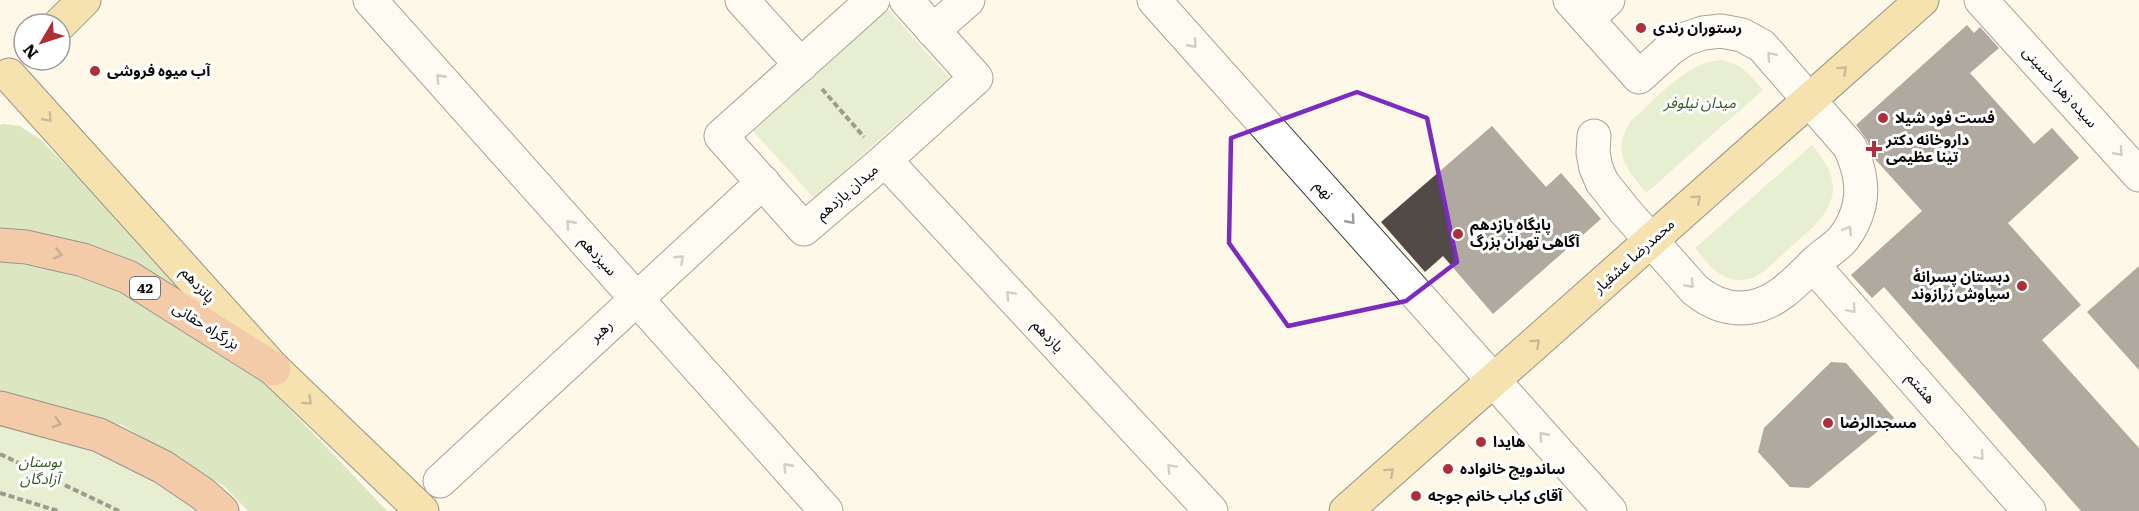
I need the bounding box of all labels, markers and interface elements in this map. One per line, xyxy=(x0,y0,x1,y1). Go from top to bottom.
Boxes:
north arrow xyxy=(12,12,72,72)
place label: رستوران رندی xyxy=(1653,15,1742,38)
marker: رستوران رندی xyxy=(1634,21,1648,35)
one-way arrow xyxy=(1186,37,1197,47)
text: N xyxy=(16,39,43,65)
street label: سیده زهرا حسینی xyxy=(2018,40,2104,132)
one-way arrow xyxy=(1767,52,1778,63)
place label: آب میوه فروشی xyxy=(107,58,211,81)
marker: آب میوه فروشی xyxy=(88,64,102,78)
one-way arrow xyxy=(1836,66,1847,77)
one-way arrow xyxy=(436,75,447,85)
park label: میدان نیلوفر xyxy=(1663,90,1736,113)
place label: فست فود شیلا xyxy=(1895,105,1995,128)
marker: فست فود شیلا xyxy=(1876,111,1890,125)
one-way arrow xyxy=(41,112,52,122)
place label: داروخانه دکتر تینا عظیمی xyxy=(1885,127,1969,167)
marker: داروخانه دکتر تینا عظیمی xyxy=(1867,142,1881,156)
one-way arrow xyxy=(2112,146,2123,156)
street label: میدان یازدهم xyxy=(810,157,883,225)
street label: نهم xyxy=(1309,174,1340,205)
one-way arrow xyxy=(1691,195,1701,206)
place label: پایگاه یازدهم آگاهی تهران بزرگ xyxy=(1470,212,1581,252)
street label: محمدرضا عشقیار xyxy=(1586,212,1679,299)
one-way arrow xyxy=(1344,214,1355,224)
one-way arrow xyxy=(566,220,577,231)
one-way arrow xyxy=(1841,225,1852,236)
marker: پایگاه یازدهم آگاهی تهران بزرگ xyxy=(1451,227,1465,241)
street label: سیزدهم xyxy=(574,230,624,281)
one-way arrow xyxy=(52,247,62,260)
one-way arrow xyxy=(673,255,684,266)
street label: پانزدهم xyxy=(176,260,222,308)
place label: دبستان پسرانهٔ سیاوش زرازوند xyxy=(1911,264,2010,304)
road number: 42 xyxy=(130,277,160,299)
one-way arrow xyxy=(1683,277,1694,288)
marker: دبستان پسرانهٔ سیاوش زرازوند xyxy=(2015,279,2029,293)
one-way arrow xyxy=(1006,291,1017,302)
street label: بزرگراه حقانی xyxy=(169,295,245,354)
one-way arrow xyxy=(1845,302,1856,313)
street label: رهبر xyxy=(582,313,617,347)
street label: یازدهم xyxy=(1027,313,1071,357)
one-way arrow xyxy=(1529,339,1540,350)
street label: هشتم xyxy=(1901,366,1942,409)
one-way arrow xyxy=(301,394,311,405)
place label: مسجدالرضا xyxy=(1840,410,1917,433)
one-way arrow xyxy=(51,416,61,428)
marker: مسجدالرضا xyxy=(1821,416,1835,430)
place label: هایدا xyxy=(1493,429,1526,452)
one-way arrow xyxy=(1539,432,1550,443)
marker: هایدا xyxy=(1474,435,1488,449)
park label: بوستان آزادگان xyxy=(18,449,64,489)
one-way arrow xyxy=(1973,449,1984,460)
place label: ساندویچ خانواده xyxy=(1460,456,1565,480)
marker: ساندویچ خانواده xyxy=(1441,462,1455,476)
one-way arrow xyxy=(783,464,794,474)
one-way arrow xyxy=(1167,464,1178,475)
one-way arrow xyxy=(1383,468,1394,479)
place label: آقای کباب خانم جوجه xyxy=(1428,483,1564,507)
marker: آقای کباب خانم جوجه xyxy=(1409,489,1423,503)

